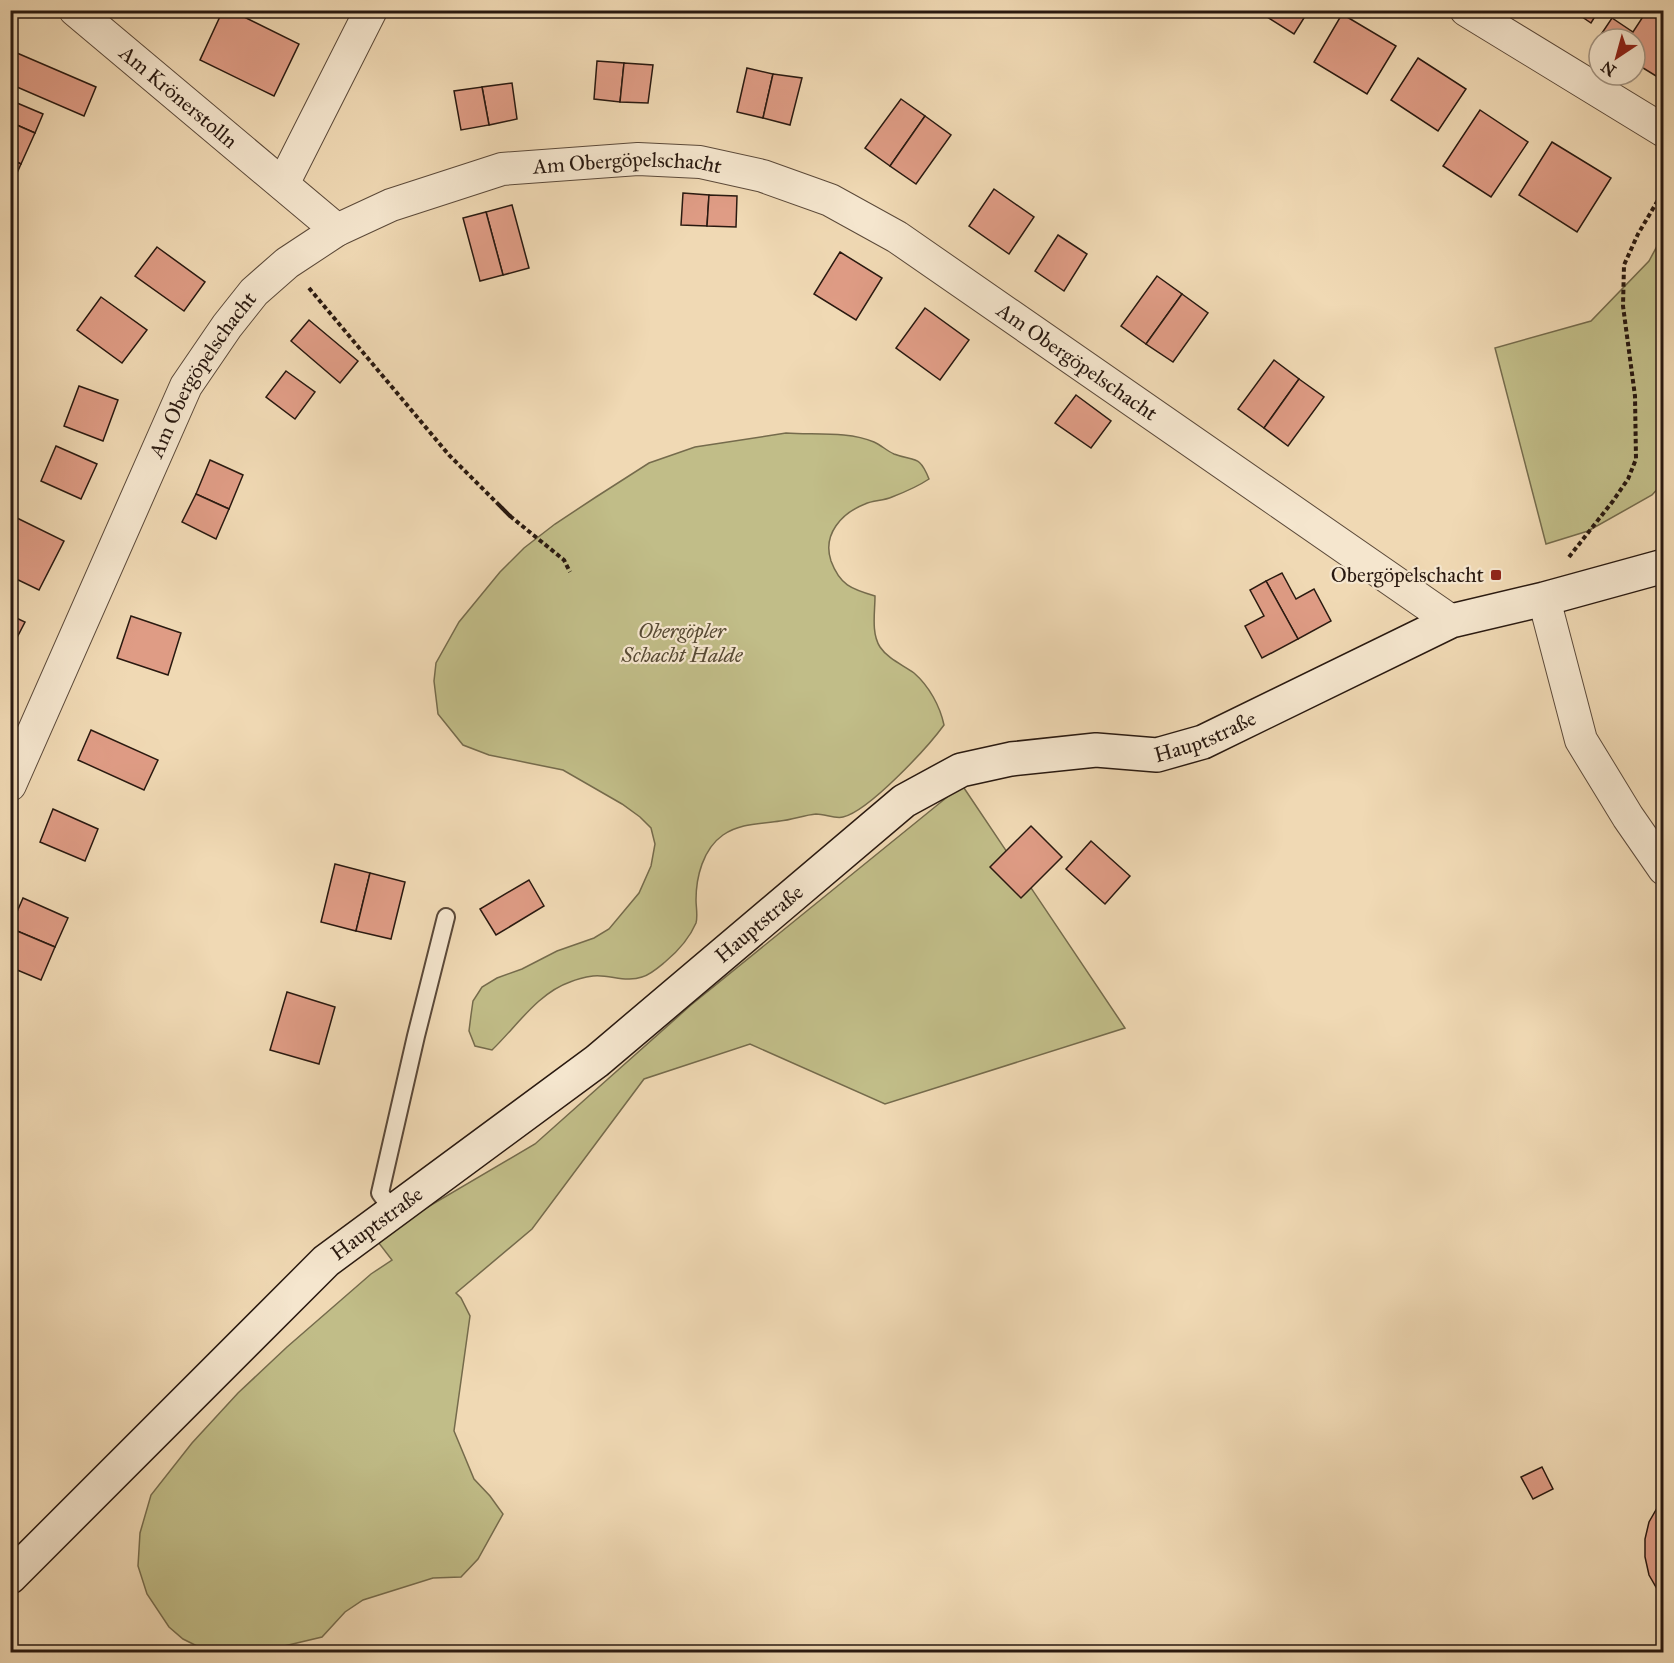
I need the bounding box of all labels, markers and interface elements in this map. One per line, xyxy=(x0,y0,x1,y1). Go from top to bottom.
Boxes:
north arrow xyxy=(1587,27,1647,87)
street label: Am Krönerstolln xyxy=(113,39,243,154)
text: N xyxy=(1597,57,1620,80)
street label: Am Obergöpelschacht xyxy=(531,146,725,180)
street label: Am Obergöpelschacht xyxy=(143,286,262,463)
street label: Am Obergöpelschacht xyxy=(991,297,1163,427)
place label: Obergöpelschacht xyxy=(1331,562,1485,588)
marker: Obergöpelschacht xyxy=(1489,568,1503,582)
park label: Obergöpler Schacht Halde xyxy=(621,618,744,668)
street label: Hauptstraße xyxy=(1151,705,1260,768)
street label: Hauptstraße xyxy=(710,879,809,969)
street label: Hauptstraße xyxy=(326,1181,428,1266)

